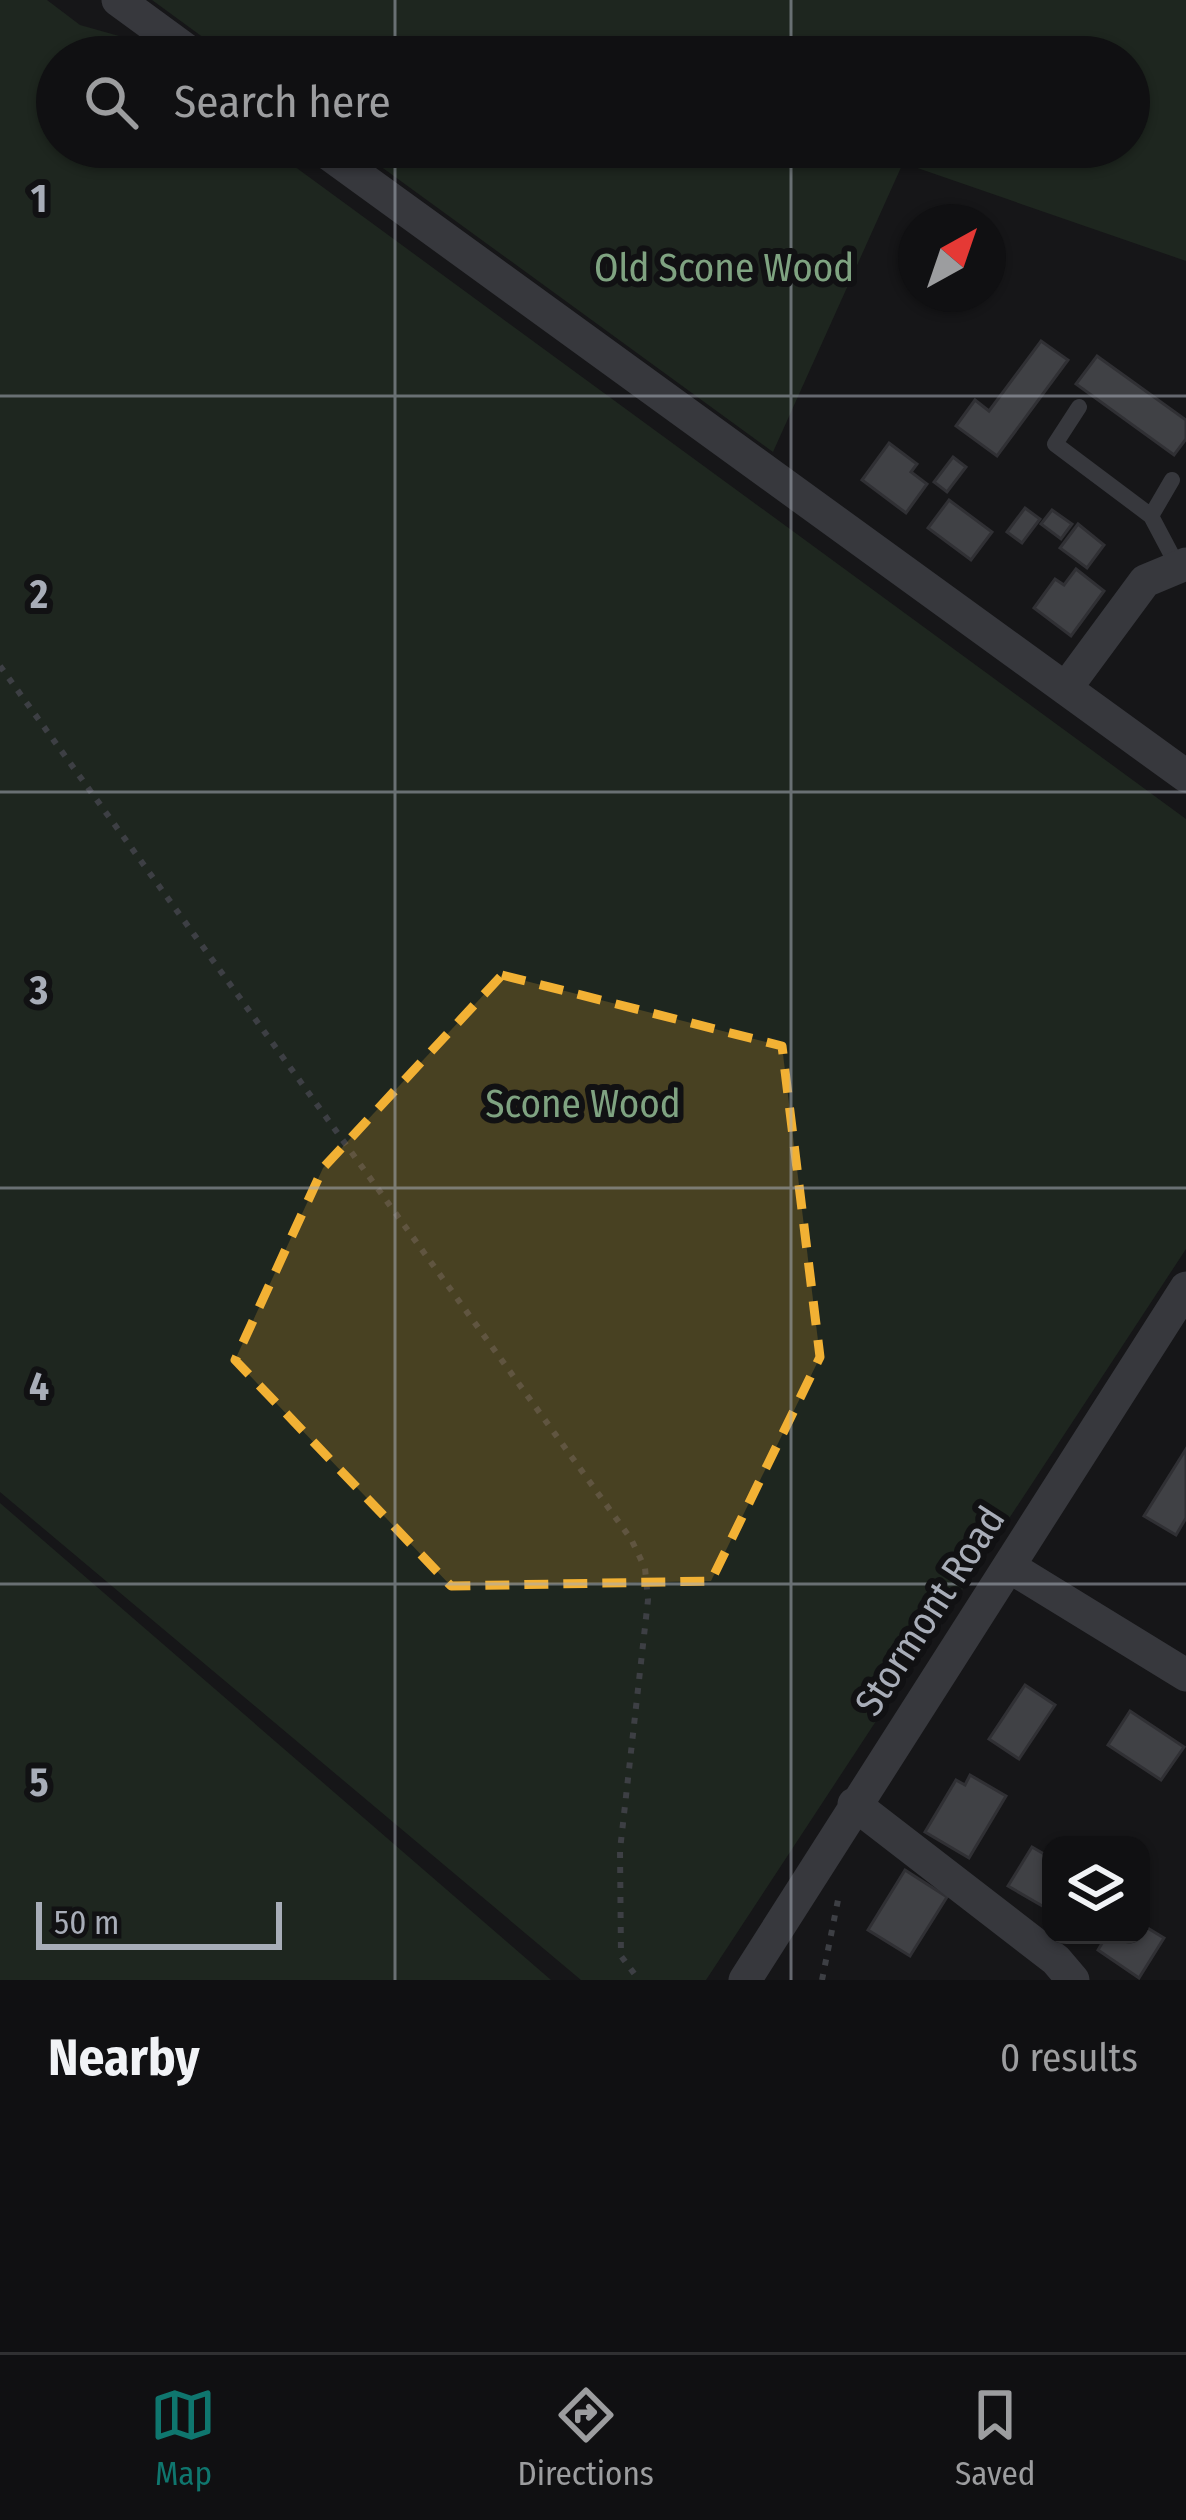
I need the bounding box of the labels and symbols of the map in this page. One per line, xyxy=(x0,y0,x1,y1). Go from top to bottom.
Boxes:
text: 1 xyxy=(31,176,47,222)
north arrow xyxy=(898,204,1006,312)
park label: Old Scone Wood xyxy=(594,245,854,291)
text: 2 xyxy=(29,572,48,618)
text: 3 xyxy=(29,968,48,1014)
park label: Scone Wood xyxy=(485,1081,681,1127)
text: 4 xyxy=(29,1364,49,1410)
street label: Stormont Road xyxy=(845,1498,1015,1724)
text: 5 xyxy=(29,1760,49,1806)
scale bar xyxy=(36,1896,282,1949)

